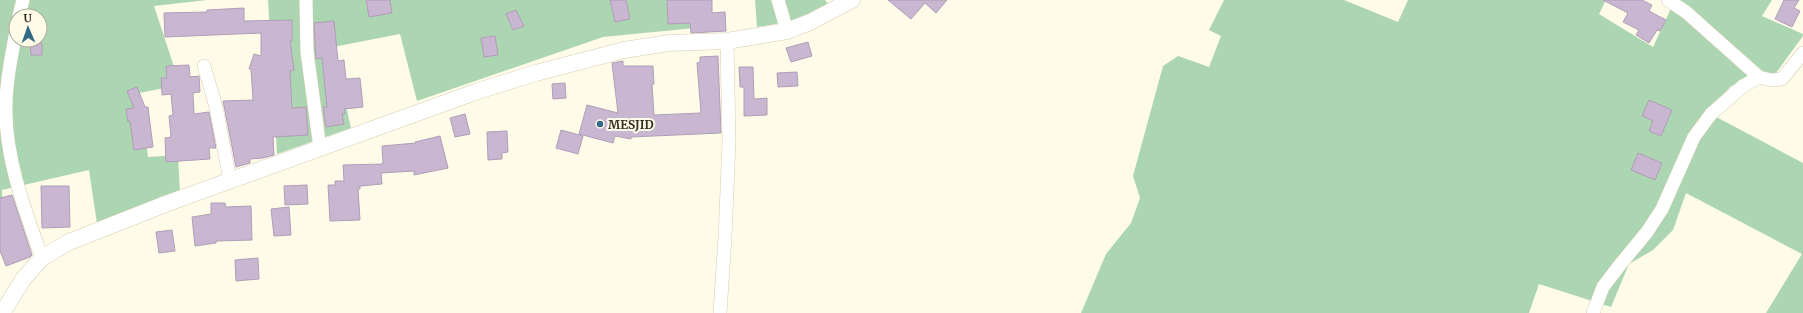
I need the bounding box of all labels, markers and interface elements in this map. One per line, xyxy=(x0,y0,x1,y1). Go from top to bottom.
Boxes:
north arrow xyxy=(8,8,48,48)
text: U xyxy=(23,11,33,25)
place label: MESJID xyxy=(608,117,654,132)
marker: MESJID xyxy=(595,119,605,129)

